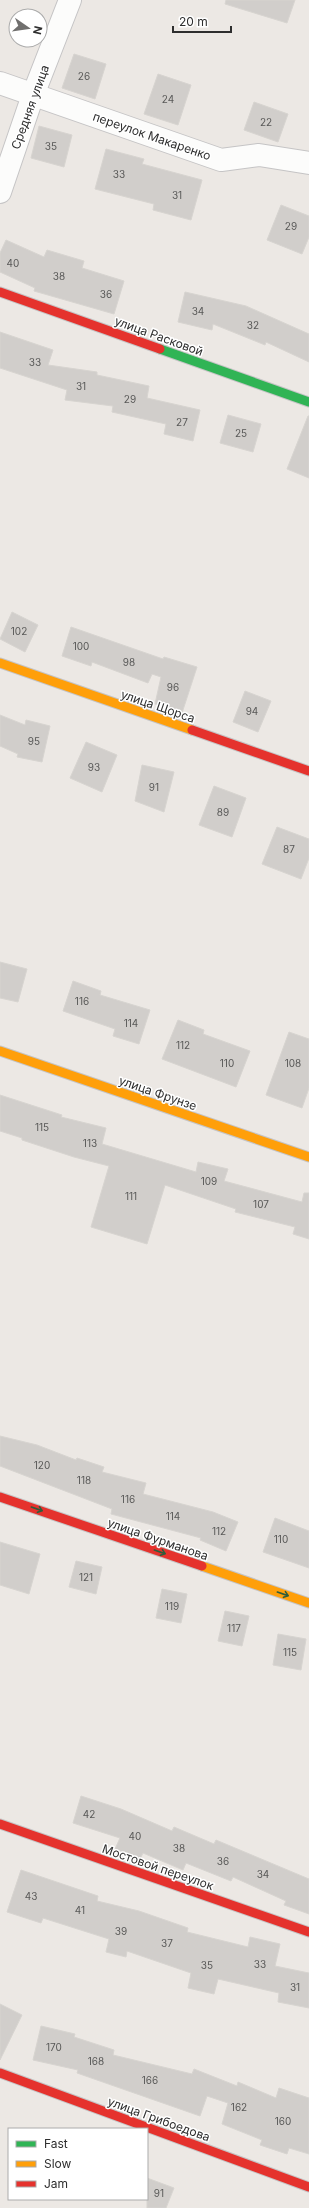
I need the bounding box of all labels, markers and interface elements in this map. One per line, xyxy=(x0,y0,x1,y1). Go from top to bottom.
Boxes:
north arrow xyxy=(8,8,48,48)
scale bar xyxy=(173,8,231,34)
text: 20 m xyxy=(179,14,208,29)
text: N xyxy=(30,25,46,36)
street label: Средняя улица xyxy=(8,63,52,151)
house number: 26 xyxy=(78,70,90,82)
house number: 24 xyxy=(162,93,174,105)
street label: переулок Макаренко xyxy=(91,109,213,163)
house number: 22 xyxy=(260,116,272,128)
house number: 35 xyxy=(45,140,57,152)
house number: 33 xyxy=(113,168,125,180)
house number: 31 xyxy=(172,189,182,201)
house number: 29 xyxy=(285,220,297,232)
house number: 40 xyxy=(7,257,19,269)
house number: 38 xyxy=(53,270,65,282)
house number: 36 xyxy=(100,288,112,300)
house number: 34 xyxy=(192,305,204,317)
street label: улица Расковой xyxy=(113,313,205,359)
house number: 32 xyxy=(247,319,259,331)
house number: 33 xyxy=(29,356,41,368)
house number: 31 xyxy=(76,380,86,392)
house number: 29 xyxy=(124,393,136,405)
house number: 27 xyxy=(176,416,188,428)
house number: 25 xyxy=(235,427,247,439)
house number: 102 xyxy=(11,625,27,637)
house number: 100 xyxy=(73,640,89,652)
house number: 98 xyxy=(123,656,135,668)
house number: 96 xyxy=(167,681,179,693)
street label: улица Щорса xyxy=(119,686,197,726)
house number: 94 xyxy=(246,705,258,717)
house number: 95 xyxy=(28,735,40,747)
house number: 93 xyxy=(88,761,100,773)
house number: 91 xyxy=(149,781,159,793)
house number: 89 xyxy=(217,806,229,818)
house number: 87 xyxy=(283,843,295,855)
house number: 116 xyxy=(75,995,89,1007)
house number: 114 xyxy=(124,1017,138,1029)
house number: 112 xyxy=(176,1039,190,1051)
house number: 110 xyxy=(220,1057,234,1069)
house number: 108 xyxy=(285,1057,301,1069)
street label: улица Фрунзе xyxy=(117,1073,199,1113)
house number: 115 xyxy=(35,1121,49,1133)
house number: 113 xyxy=(83,1137,97,1149)
house number: 109 xyxy=(201,1175,217,1187)
house number: 111 xyxy=(125,1190,137,1202)
house number: 107 xyxy=(253,1198,269,1210)
house number: 120 xyxy=(34,1459,50,1471)
house number: 118 xyxy=(77,1474,91,1486)
house number: 116 xyxy=(121,1493,135,1505)
one-way arrow xyxy=(30,1506,42,1514)
house number: 114 xyxy=(166,1510,180,1522)
street label: улица Фурманова xyxy=(106,1515,210,1563)
house number: 112 xyxy=(212,1525,226,1537)
house number: 110 xyxy=(274,1533,288,1545)
one-way arrow xyxy=(153,1549,166,1556)
house number: 121 xyxy=(79,1571,93,1583)
one-way arrow xyxy=(276,1591,289,1598)
house number: 119 xyxy=(165,1600,179,1612)
house number: 117 xyxy=(227,1622,241,1634)
house number: 115 xyxy=(283,1646,297,1658)
house number: 42 xyxy=(83,1808,95,1820)
house number: 40 xyxy=(129,1830,141,1842)
street label: Мостовой переулок xyxy=(100,1841,216,1893)
house number: 38 xyxy=(173,1842,185,1854)
house number: 36 xyxy=(217,1855,229,1867)
house number: 34 xyxy=(257,1868,269,1880)
house number: 43 xyxy=(25,1890,37,1902)
house number: 41 xyxy=(75,1904,85,1916)
house number: 39 xyxy=(115,1925,127,1937)
house number: 37 xyxy=(161,1937,173,1949)
house number: 33 xyxy=(254,1958,266,1970)
house number: 35 xyxy=(201,1959,213,1971)
house number: 31 xyxy=(290,1981,300,1993)
house number: 170 xyxy=(46,2041,62,2053)
house number: 168 xyxy=(88,2055,104,2067)
house number: 166 xyxy=(142,2074,158,2086)
street label: улица Грибоедова xyxy=(106,2094,212,2144)
house number: 162 xyxy=(231,2101,247,2113)
house number: 160 xyxy=(275,2115,291,2127)
legend xyxy=(8,2128,148,2200)
text: Fast xyxy=(44,2136,68,2151)
text: Slow xyxy=(44,2156,72,2171)
text: Jam xyxy=(44,2176,68,2191)
house number: 91 xyxy=(154,2187,164,2199)

